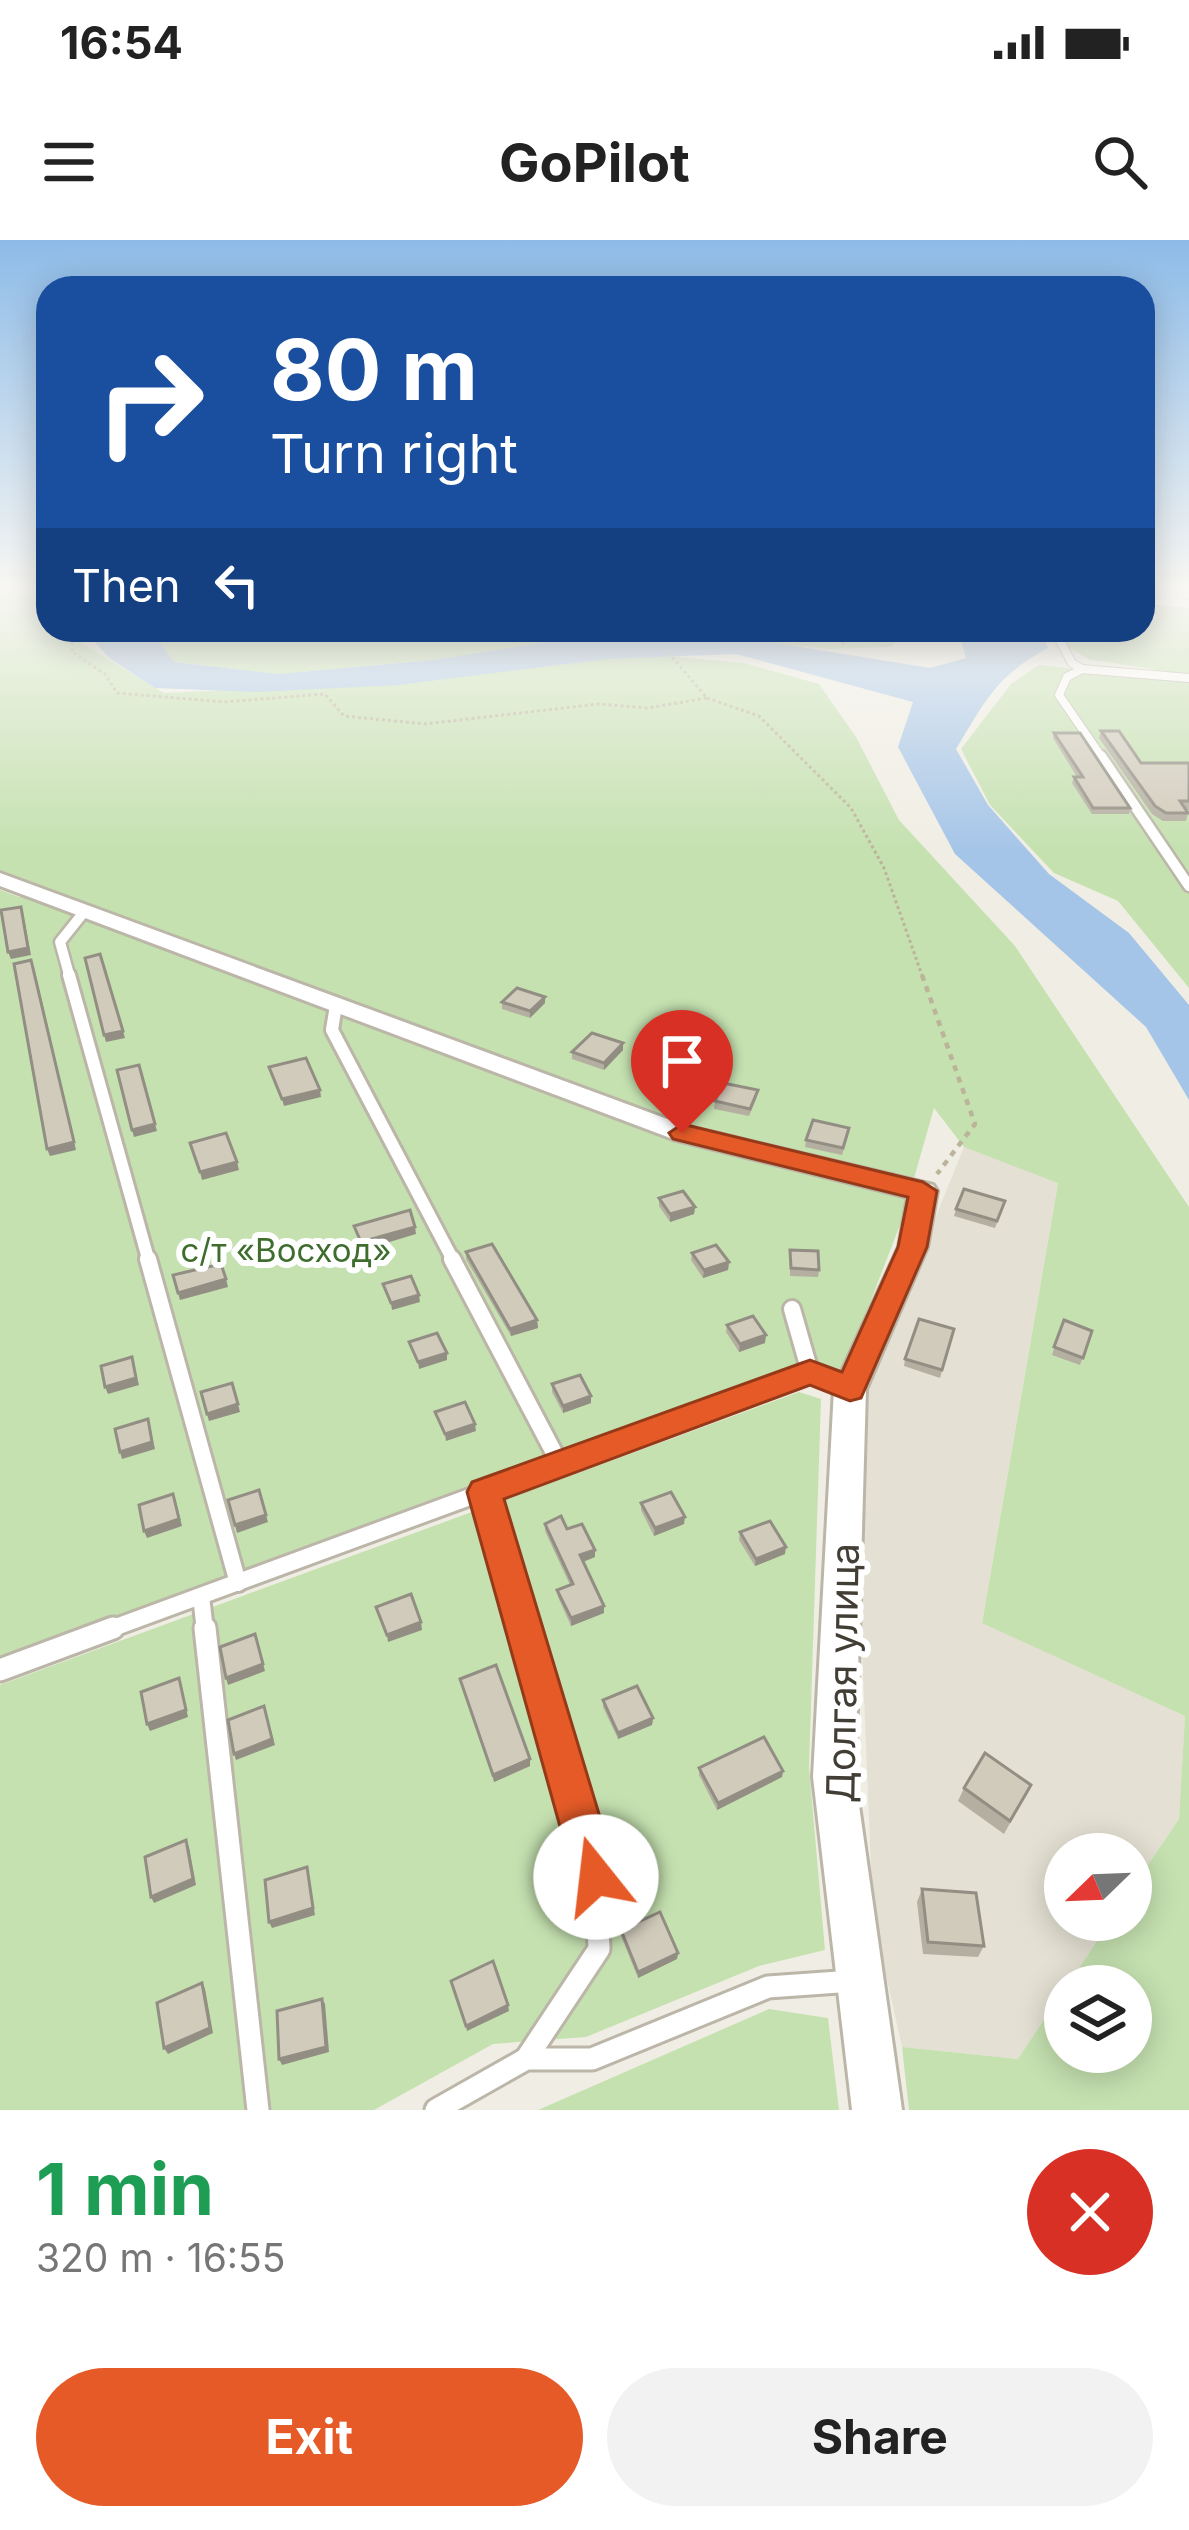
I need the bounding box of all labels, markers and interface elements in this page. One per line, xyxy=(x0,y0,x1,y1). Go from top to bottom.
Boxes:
text: 16:54 xyxy=(60,15,183,70)
icon: menu xyxy=(36,129,102,195)
icon: search xyxy=(1087,129,1153,195)
text: GoPilot xyxy=(499,130,690,195)
text: 80 m xyxy=(270,319,478,420)
icon: right xyxy=(72,324,228,480)
text: Turn right xyxy=(270,421,518,486)
icon: left xyxy=(204,552,270,618)
text: Then xyxy=(72,558,180,613)
pin xyxy=(631,1010,733,1133)
icon: arrive xyxy=(649,1028,715,1094)
park label: с/т «Восход» xyxy=(180,1230,392,1270)
street label: Долгая улица xyxy=(816,1543,868,1803)
position arrow xyxy=(533,1814,659,1940)
north arrow xyxy=(1044,1833,1152,1941)
map controls xyxy=(1044,1833,1152,2073)
button: layers xyxy=(1044,1965,1152,2073)
text: 1 min xyxy=(36,2145,214,2232)
button: close xyxy=(1027,2149,1153,2275)
text: 320 m · 16:55 xyxy=(36,2234,285,2281)
button: Exit xyxy=(36,2368,583,2506)
button: Share xyxy=(607,2368,1153,2506)

